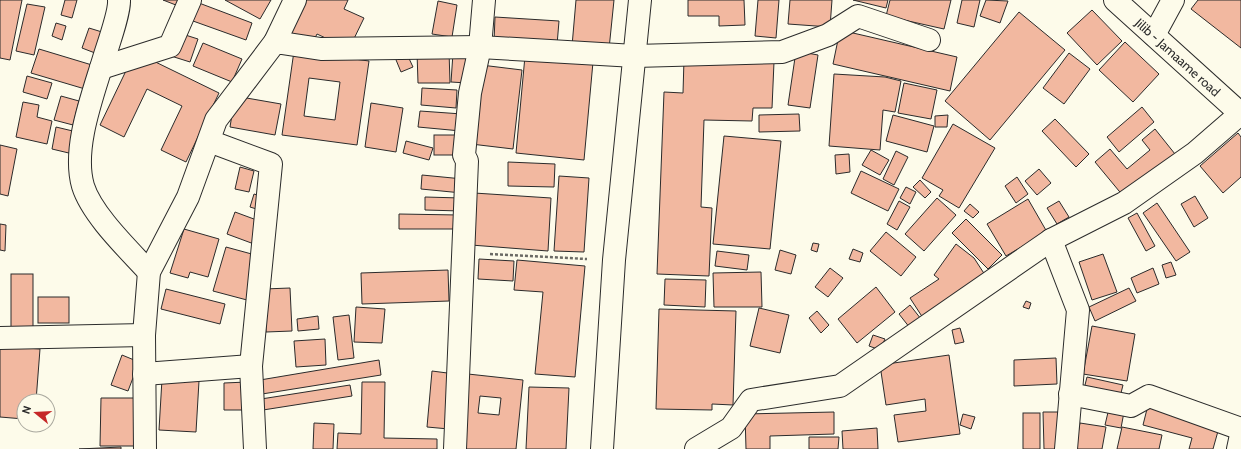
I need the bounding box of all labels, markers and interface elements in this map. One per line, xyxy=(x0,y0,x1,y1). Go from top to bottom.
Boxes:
street label: Jilib - Jamaame road xyxy=(1131,14,1224,99)
north arrow xyxy=(16,393,56,433)
text: N xyxy=(19,404,34,416)

